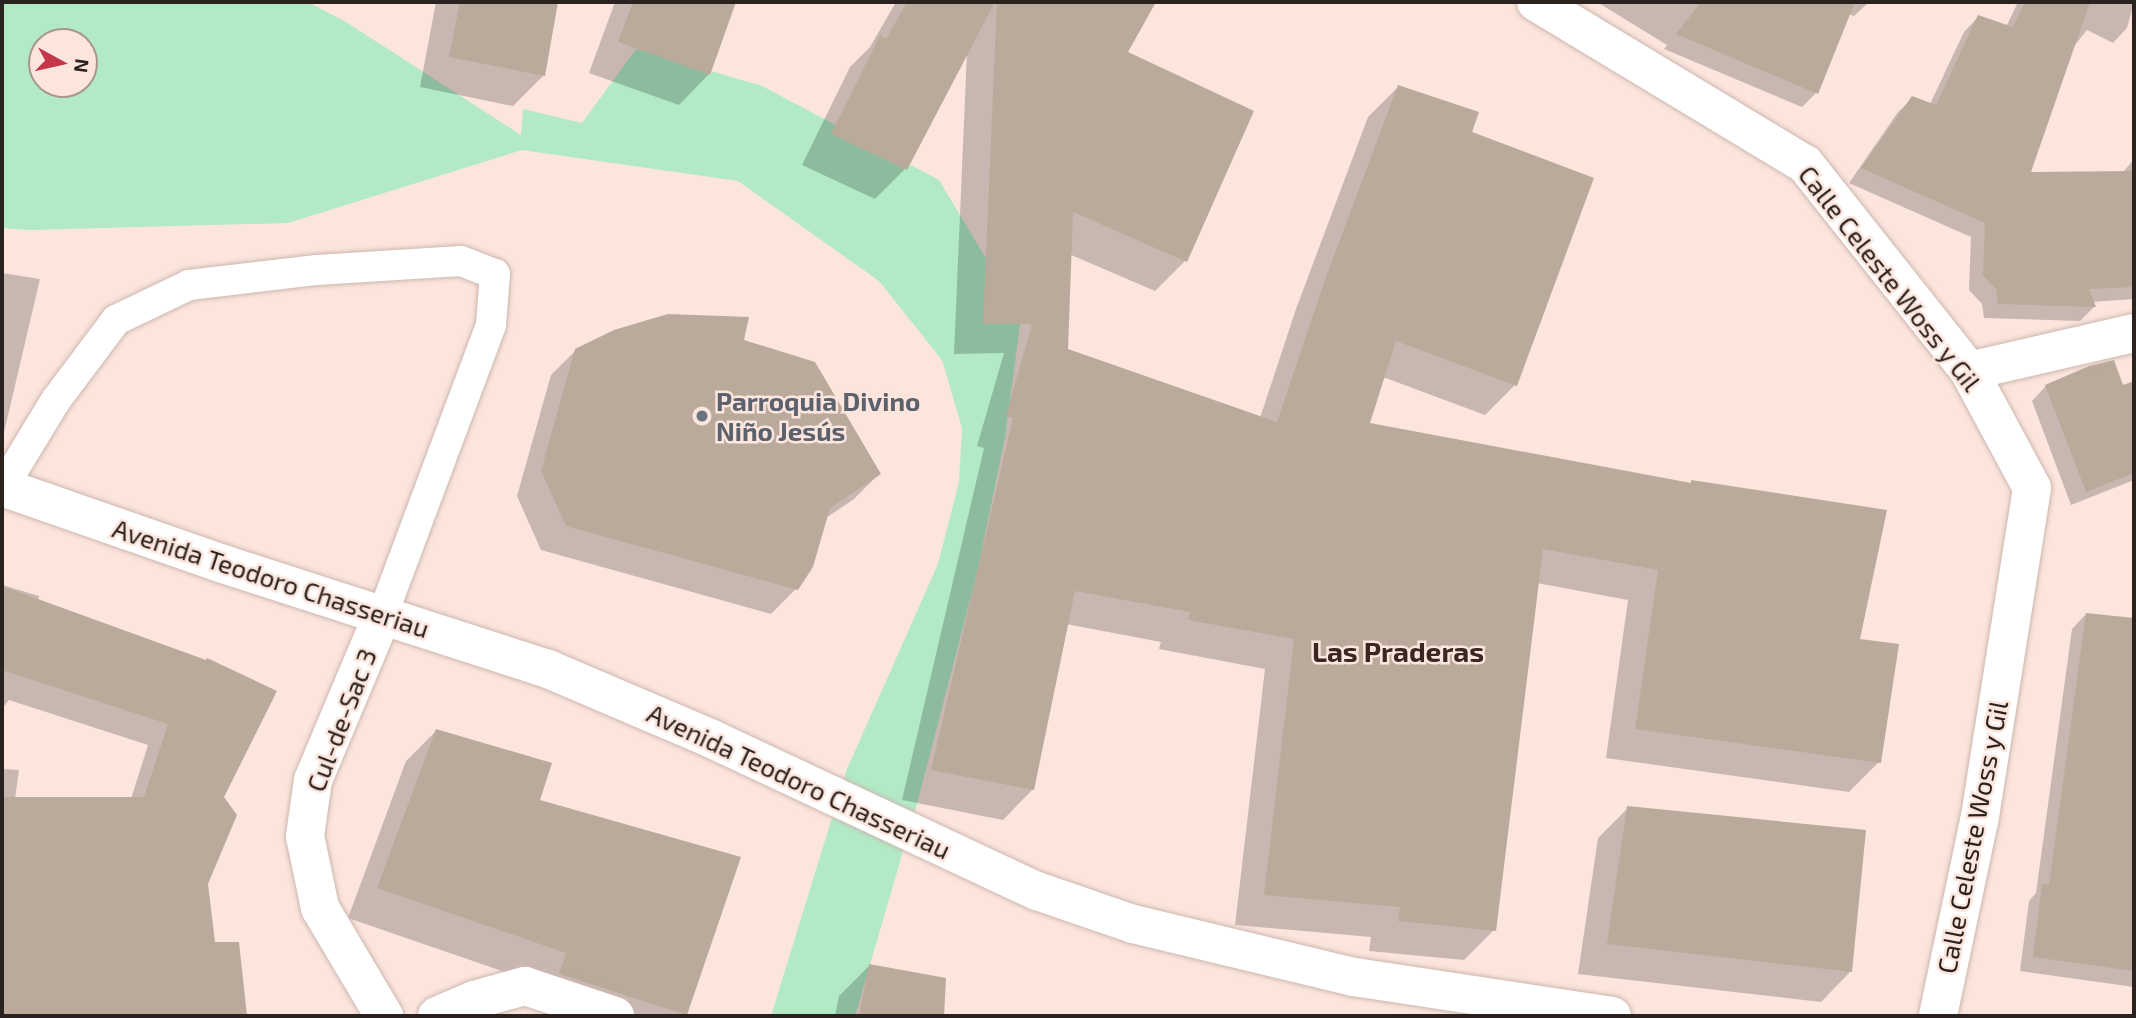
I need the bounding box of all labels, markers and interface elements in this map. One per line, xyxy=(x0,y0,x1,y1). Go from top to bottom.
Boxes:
north arrow xyxy=(28,28,98,98)
text: N xyxy=(70,57,95,74)
street label: Calle Celeste Woss y Gil xyxy=(1792,159,1988,397)
place label: Parroquia Divino Niño Jesús xyxy=(716,385,920,446)
marker: Parroquia Divino Niño Jesús xyxy=(694,408,710,424)
street label: Avenida Teodoro Chasseriau xyxy=(109,512,433,644)
district label: Las Praderas xyxy=(1312,634,1484,668)
street label: Cul-de-Sac 3 xyxy=(299,644,383,796)
street label: Avenida Teodoro Chasseriau xyxy=(642,697,956,865)
street label: Calle Celeste Woss y Gil xyxy=(1930,697,2014,977)

